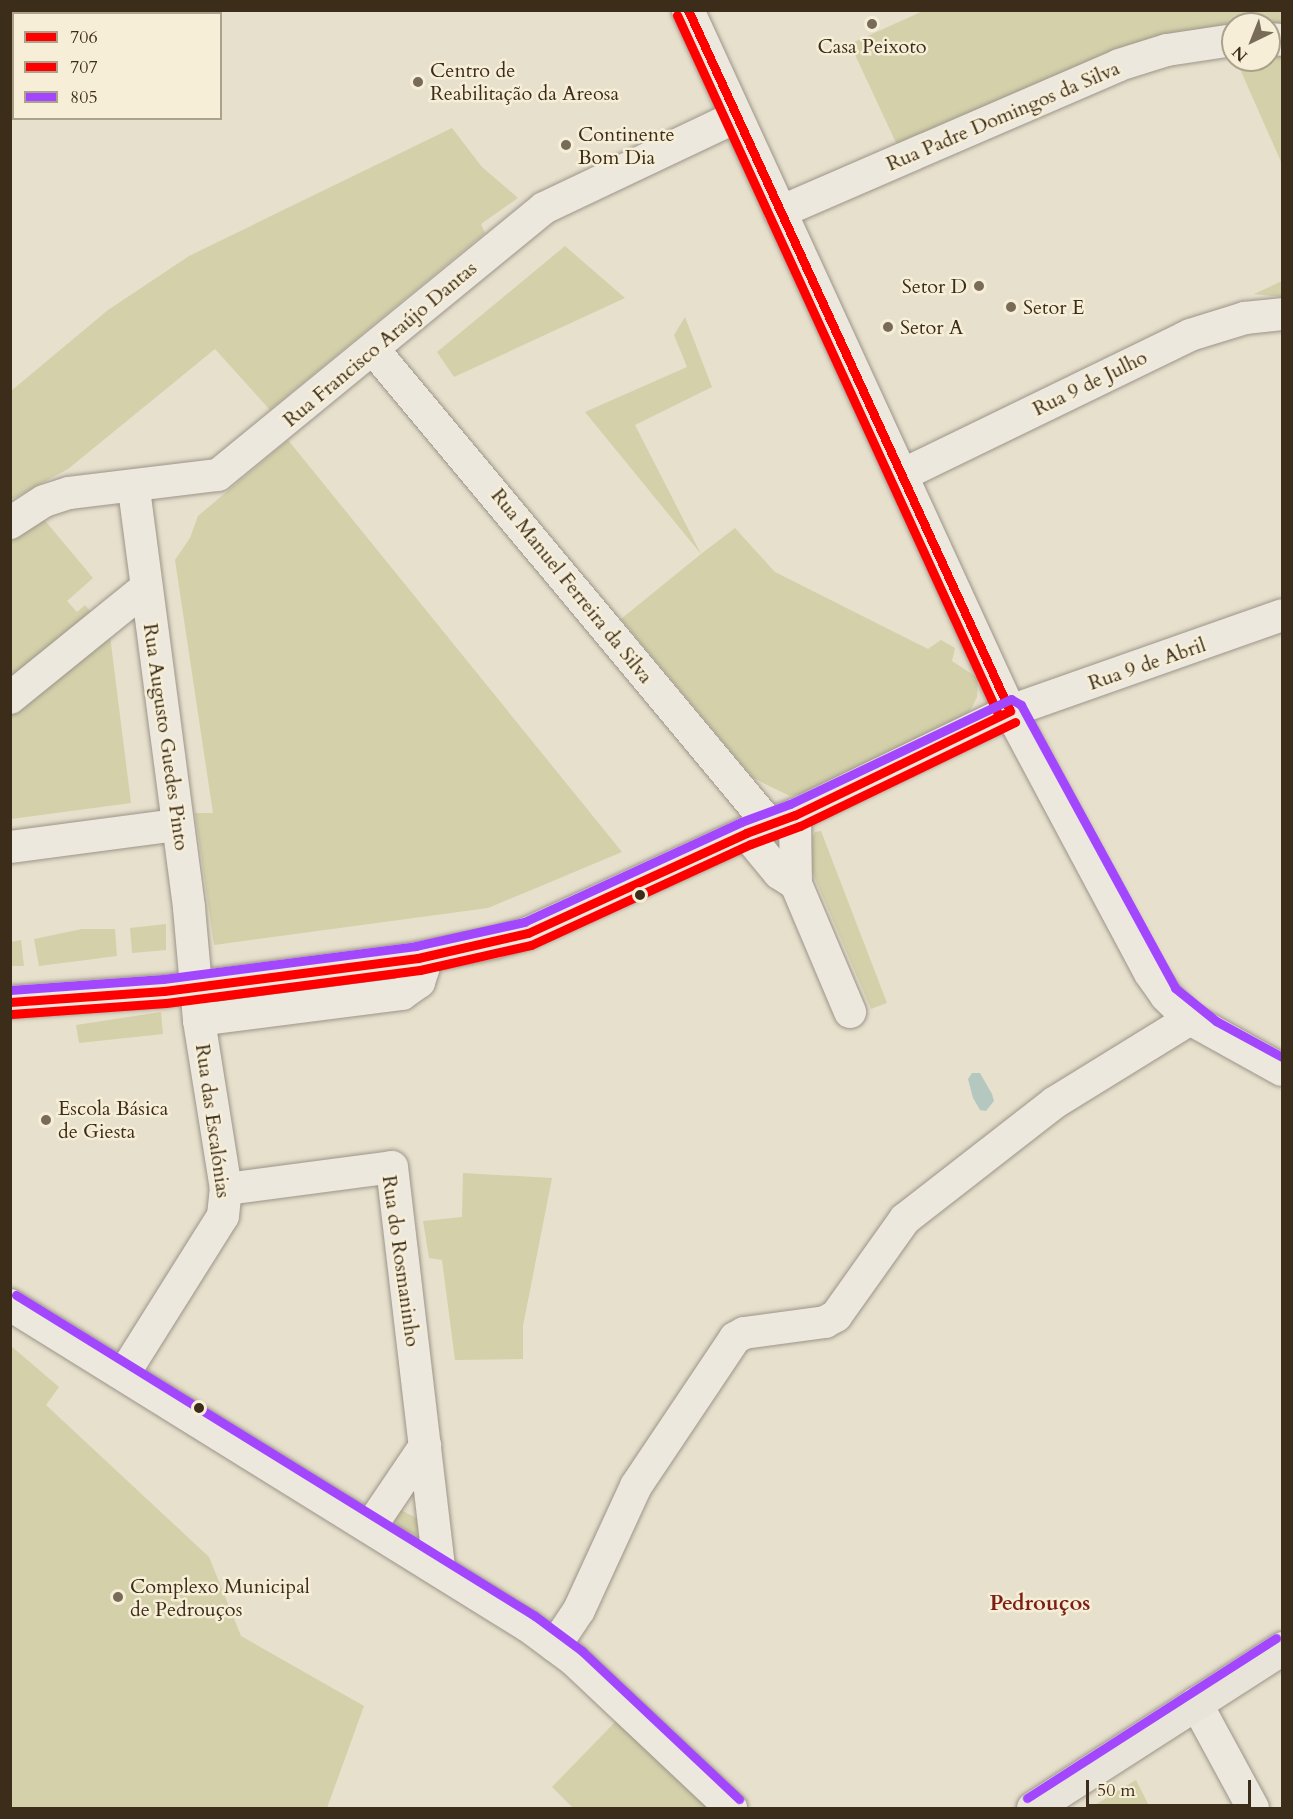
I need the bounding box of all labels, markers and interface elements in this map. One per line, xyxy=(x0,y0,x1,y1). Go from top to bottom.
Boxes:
legend xyxy=(12,12,222,120)
north arrow xyxy=(1221,12,1281,72)
marker: Casa Peixoto xyxy=(865,17,879,31)
text: 706 xyxy=(70,25,98,50)
place label: Casa Peixoto xyxy=(817,34,927,58)
text: N xyxy=(1228,41,1253,66)
text: 707 xyxy=(70,55,98,80)
street label: Rua Padre Domingos da Silva xyxy=(883,56,1123,176)
place label: Centro de Reabilitação da Areosa xyxy=(430,58,619,105)
marker: Centro de Reabilitação da Areosa xyxy=(411,75,425,89)
text: 805 xyxy=(70,85,98,110)
place label: Continente Bom Dia xyxy=(578,122,675,169)
marker: Continente Bom Dia xyxy=(559,138,573,152)
street label: Rua Francisco Araújo Dantas xyxy=(278,256,482,432)
place label: Setor D xyxy=(902,274,967,298)
marker: Setor D xyxy=(972,279,986,293)
place label: Setor E xyxy=(1023,295,1084,319)
marker: Setor E xyxy=(1004,300,1018,314)
place label: Setor A xyxy=(900,315,963,339)
marker: Setor A xyxy=(881,320,895,334)
street label: Rua 9 de Julho xyxy=(1029,345,1151,421)
street label: Rua Manuel Ferreira da Silva xyxy=(486,484,658,688)
street label: Rua Augusto Guedes Pinto xyxy=(138,622,194,852)
street label: Rua 9 de Abril xyxy=(1085,633,1209,695)
unlabelled marker xyxy=(634,889,646,901)
street label: Rua das Escalónias xyxy=(190,1042,236,1200)
place label: Escola Básica de Giesta xyxy=(58,1096,168,1143)
marker: Escola Básica de Giesta xyxy=(39,1113,53,1127)
street label: Rua do Rosmaninho xyxy=(377,1174,425,1348)
unlabelled marker xyxy=(193,1402,205,1414)
place label: Complexo Municipal de Pedrouços xyxy=(130,1574,310,1621)
marker: Complexo Municipal de Pedrouços xyxy=(111,1590,125,1604)
district label: Pedrouços xyxy=(990,1591,1090,1617)
scale bar xyxy=(1089,1768,1254,1806)
text: 50 m xyxy=(1097,1778,1136,1803)

